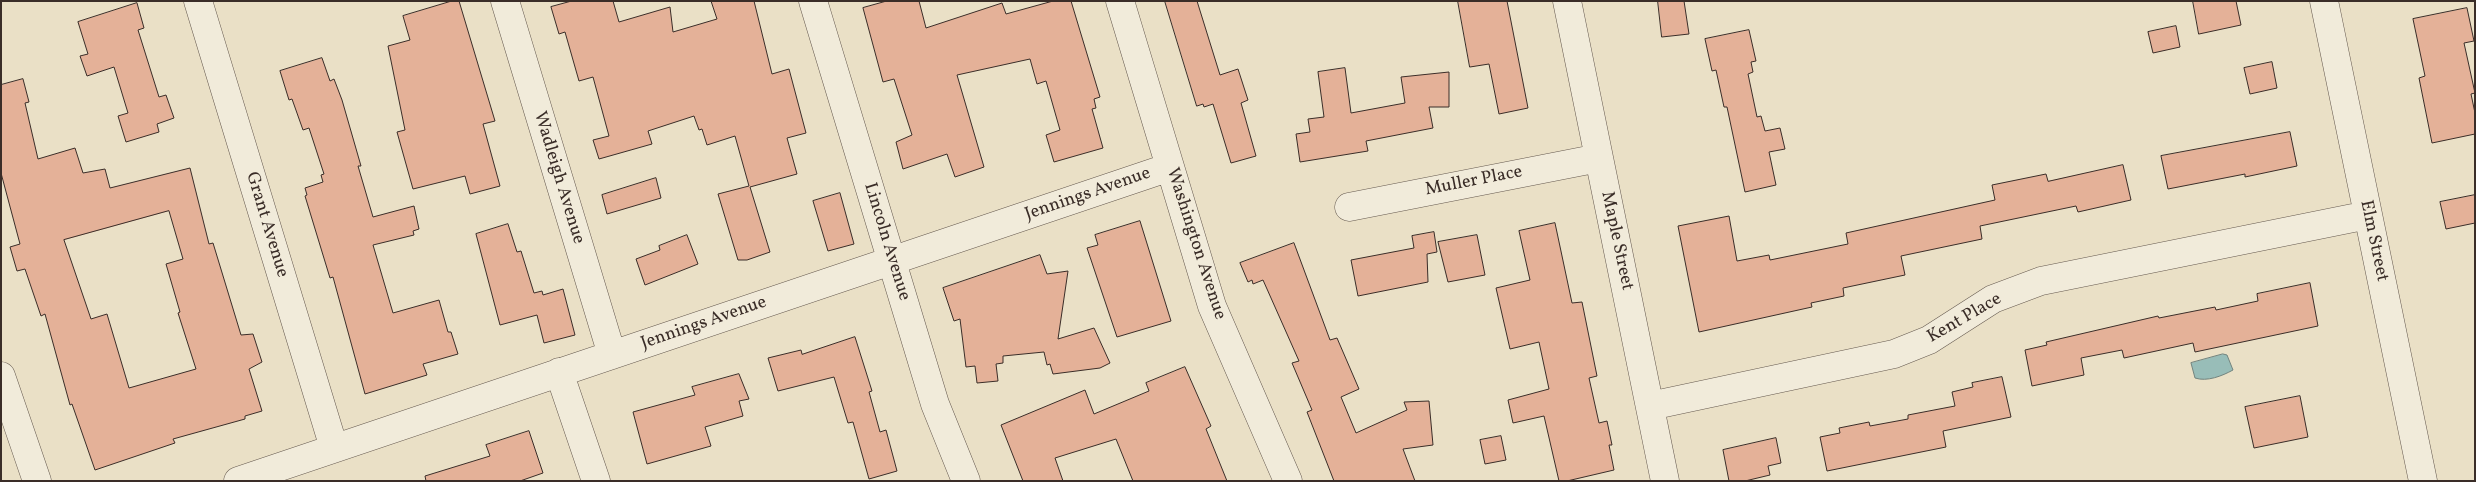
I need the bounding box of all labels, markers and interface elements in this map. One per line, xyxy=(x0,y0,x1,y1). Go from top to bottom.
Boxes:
street label: Wadleigh Avenue xyxy=(528,109,588,247)
street label: Muller Place xyxy=(1424,162,1524,202)
street label: Jennings Avenue xyxy=(1022,163,1154,227)
street label: Washington Avenue xyxy=(1160,165,1230,323)
street label: Grant Avenue xyxy=(240,170,292,280)
street label: Lincoln Avenue xyxy=(858,180,914,304)
street label: Maple Street xyxy=(1595,190,1637,292)
street label: Elm Street xyxy=(2354,198,2392,284)
street label: Kent Place xyxy=(1924,289,2006,349)
street label: Jennings Avenue xyxy=(638,292,770,356)

